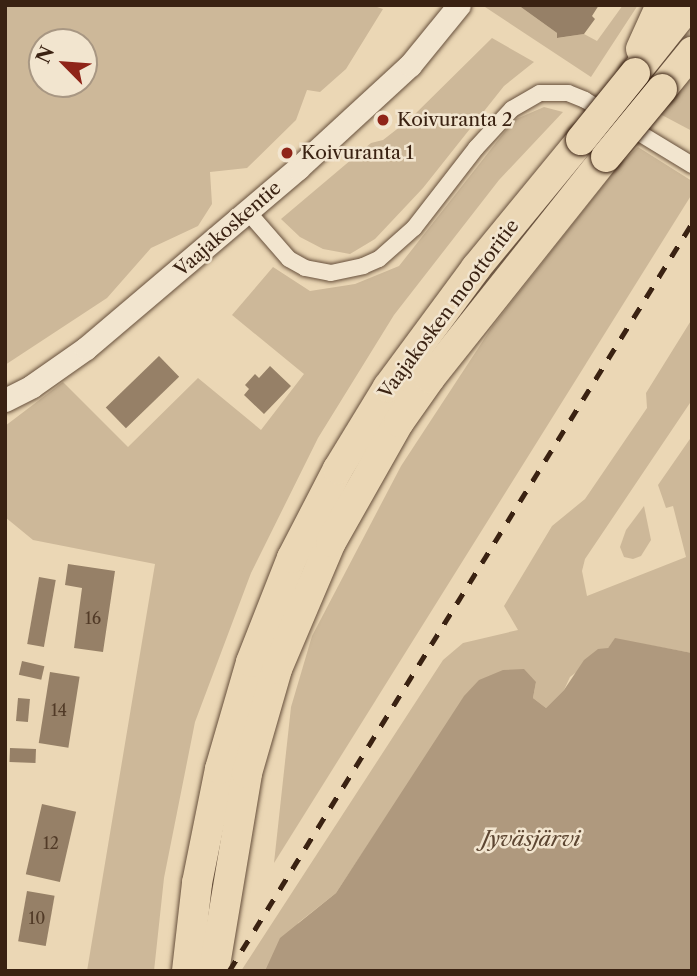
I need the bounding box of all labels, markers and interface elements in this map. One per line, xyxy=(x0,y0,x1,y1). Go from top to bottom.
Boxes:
north arrow xyxy=(28,28,98,98)
text: N xyxy=(31,42,59,67)
place label: Koivuranta 2 xyxy=(397,109,513,131)
marker: Koivuranta 2 xyxy=(375,112,391,128)
place label: Koivuranta 1 xyxy=(301,142,414,164)
marker: Koivuranta 1 xyxy=(279,145,295,161)
street label: Vaajakoskentie xyxy=(170,177,286,281)
street label: Vaajakosken moottoritie xyxy=(374,215,524,403)
house number: 16 xyxy=(85,608,101,628)
house number: 14 xyxy=(51,700,67,720)
water label: Jyväsjärvi xyxy=(482,826,580,852)
house number: 12 xyxy=(43,833,59,853)
house number: 10 xyxy=(29,908,45,928)

